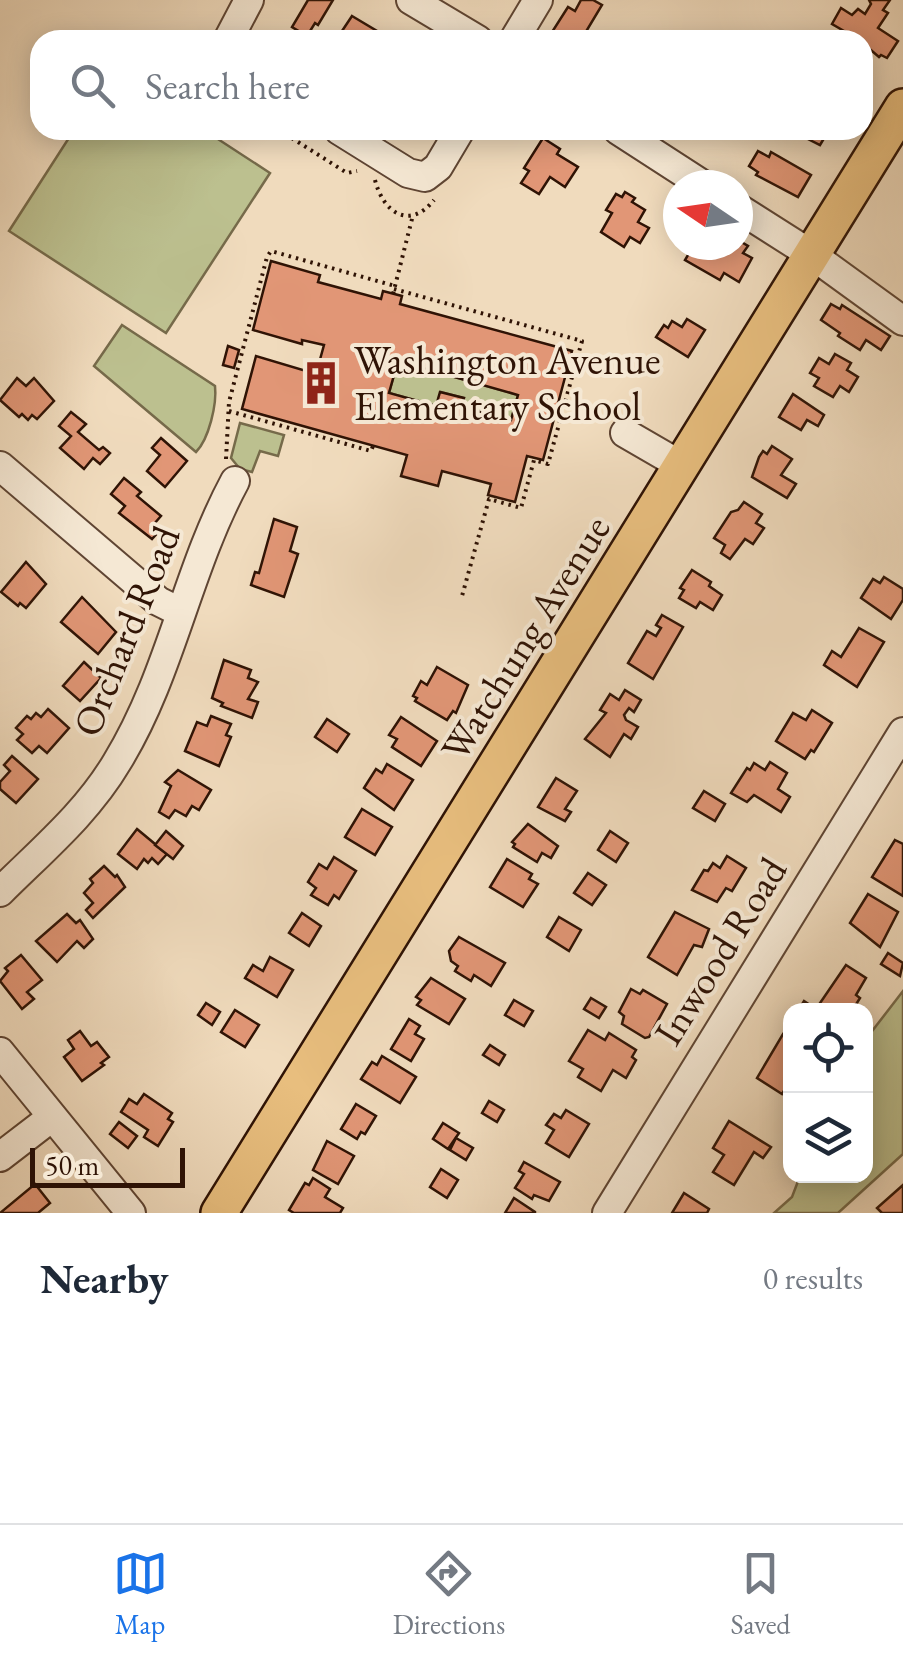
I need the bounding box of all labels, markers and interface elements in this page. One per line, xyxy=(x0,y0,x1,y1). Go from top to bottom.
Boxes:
search box xyxy=(30,30,873,140)
icon: search xyxy=(65,58,120,113)
text: Search here xyxy=(145,61,310,110)
north arrow xyxy=(663,170,753,260)
place label: Washington Avenue Elementary School xyxy=(354,334,661,432)
building icon: Washington Avenue Elementary School xyxy=(297,359,345,407)
street label: Watchung Avenue xyxy=(429,505,621,771)
street label: Orchard Road xyxy=(60,518,192,744)
street label: Inwood Road xyxy=(642,847,799,1055)
map controls xyxy=(783,1003,873,1183)
button: locate xyxy=(783,1003,873,1093)
button: layers xyxy=(783,1093,873,1183)
scale bar xyxy=(30,1143,185,1188)
text: 50 m xyxy=(45,1147,99,1183)
text: Nearby xyxy=(40,1251,169,1306)
text: 0 results xyxy=(763,1257,863,1299)
tab: Map xyxy=(113,1546,168,1642)
tab: Directions xyxy=(393,1546,505,1642)
tab: Saved xyxy=(730,1546,790,1642)

